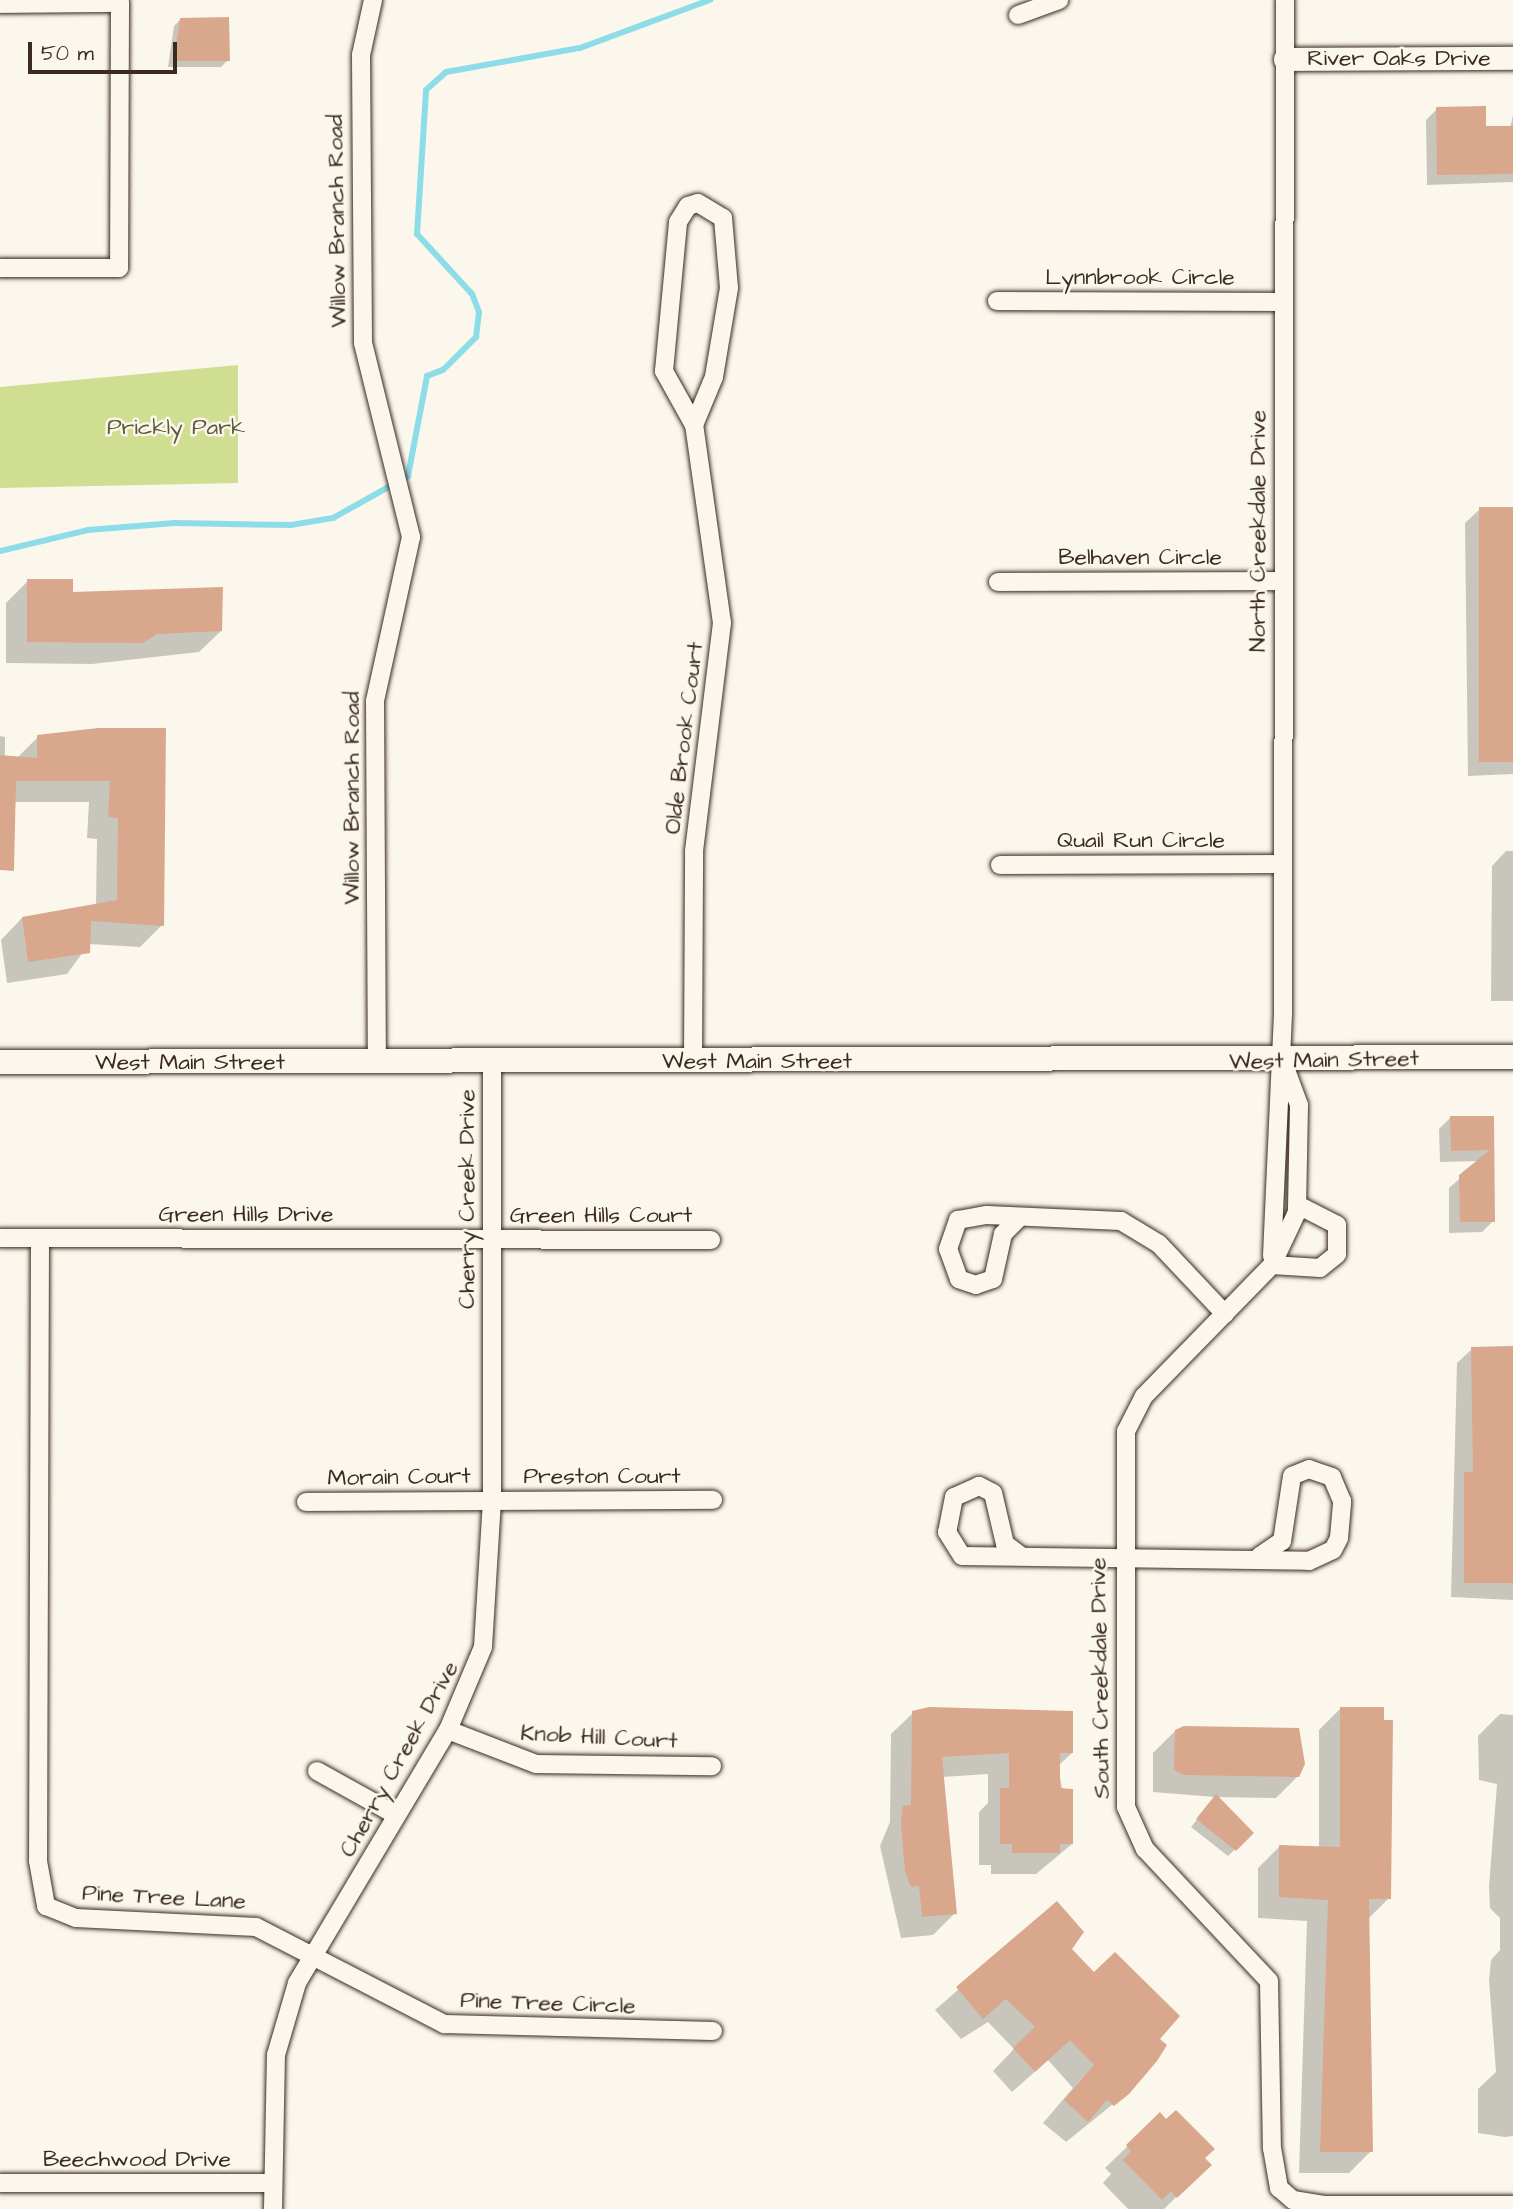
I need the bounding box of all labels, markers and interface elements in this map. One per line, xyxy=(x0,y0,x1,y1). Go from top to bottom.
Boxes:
scale bar xyxy=(32,28,180,72)
text: 50 m xyxy=(41,39,94,68)
street label: River Oaks Drive xyxy=(1307,44,1491,72)
street label: Willow Branch Road xyxy=(321,114,353,328)
street label: Lynnbrook Circle xyxy=(1045,263,1235,291)
street label: North Creekdale Drive xyxy=(1244,410,1272,652)
park label: Prickly Park xyxy=(107,413,245,441)
street label: Belhaven Circle xyxy=(1058,543,1222,571)
street label: Olde Brook Court xyxy=(659,640,709,836)
street label: Willow Branch Road xyxy=(338,691,366,905)
street label: Quail Run Circle xyxy=(1057,826,1225,854)
street label: West Main Street xyxy=(1229,1045,1419,1075)
street label: West Main Street xyxy=(662,1047,852,1075)
street label: West Main Street xyxy=(95,1048,285,1076)
street label: Cherry Creek Drive xyxy=(453,1089,481,1309)
street label: Green Hills Drive xyxy=(158,1200,334,1228)
street label: Green Hills Court xyxy=(510,1201,692,1229)
street label: Morain Court xyxy=(327,1462,471,1492)
street label: Preston Court xyxy=(523,1462,681,1490)
street label: South Creekdale Drive xyxy=(1084,1557,1116,1799)
street label: Cherry Creek Drive xyxy=(334,1656,464,1862)
street label: Knob Hill Court xyxy=(520,1719,678,1755)
street label: Pine Tree Lane xyxy=(81,1879,247,1915)
street label: Pine Tree Circle xyxy=(460,1986,636,2020)
street label: Beechwood Drive xyxy=(43,2145,231,2173)

